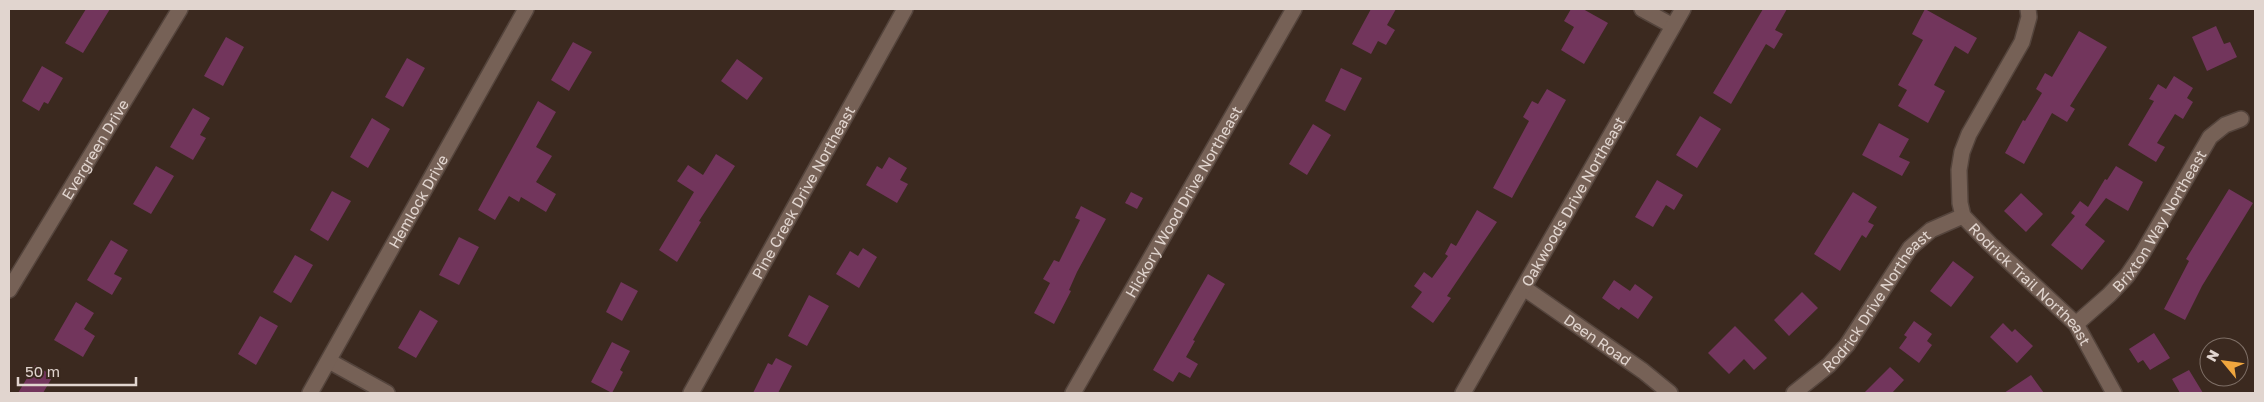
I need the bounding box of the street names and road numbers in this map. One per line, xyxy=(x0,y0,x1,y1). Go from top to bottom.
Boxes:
street label: Evergreen Drive xyxy=(57,95,132,202)
street label: Hickory Wood Drive Northeast xyxy=(1121,102,1245,300)
street label: Pine Creek Drive Northeast xyxy=(748,103,858,282)
street label: Oakwoods Drive Northeast xyxy=(1517,113,1629,290)
street label: Brixton Way Northeast xyxy=(2108,146,2210,295)
street label: Hemlock Drive xyxy=(384,151,452,251)
street label: Rodrick Trail Northeast xyxy=(1965,219,2095,348)
street label: Rodrick Drive Northeast xyxy=(1819,226,1934,376)
street label: Deen Road xyxy=(1561,310,1635,369)

